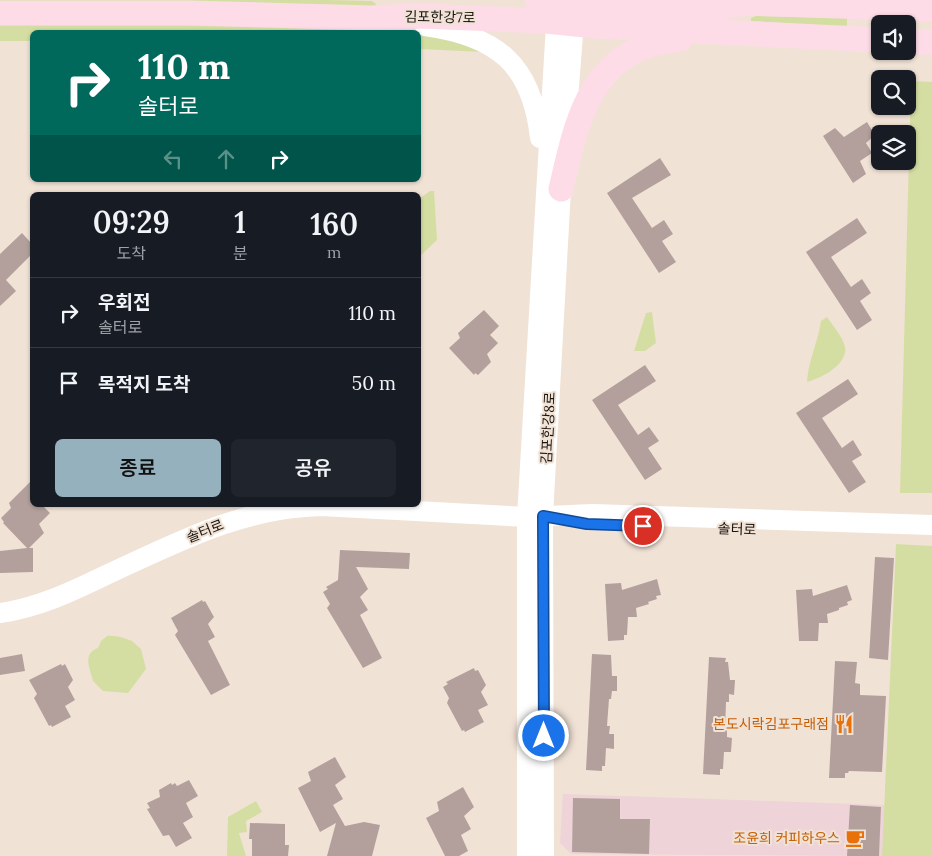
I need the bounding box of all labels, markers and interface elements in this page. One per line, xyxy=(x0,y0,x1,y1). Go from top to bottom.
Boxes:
street label: 김포한강7로 xyxy=(404,7,476,27)
map controls xyxy=(871,15,916,170)
button: sound xyxy=(871,15,916,60)
text: 110 m xyxy=(138,44,230,89)
icon: right xyxy=(55,50,120,115)
button: search xyxy=(871,70,916,115)
text: 솔터로 xyxy=(138,92,199,120)
button: layers xyxy=(871,125,916,170)
icon: left xyxy=(159,145,187,173)
icon: ahead xyxy=(212,145,240,173)
icon: right xyxy=(265,145,293,173)
text: 09:29 xyxy=(93,203,170,241)
text: 1 xyxy=(234,203,246,241)
text: 160 xyxy=(310,205,358,243)
text: m xyxy=(327,242,341,262)
text: 도착 xyxy=(117,243,146,263)
text: 분 xyxy=(233,243,247,263)
text: 우회전 xyxy=(98,290,150,314)
icon: right xyxy=(55,299,83,327)
text: 110 m xyxy=(348,301,396,325)
text: 솔터로 xyxy=(98,317,142,337)
icon: arrive xyxy=(55,369,83,397)
text: 50 m xyxy=(352,371,396,395)
text: 목적지 도착 xyxy=(98,372,190,396)
street label: 김포한강8로 xyxy=(537,391,559,465)
button: 종료 xyxy=(55,439,221,497)
button: 공유 xyxy=(231,439,396,497)
pin xyxy=(622,505,664,547)
icon: arrive xyxy=(629,512,657,540)
street label: 솔터로 xyxy=(184,515,226,547)
street label: 솔터로 xyxy=(717,519,757,539)
position arrow xyxy=(517,709,569,761)
restaurant icon: 본도시락김포구래점 xyxy=(833,713,855,735)
place label: 본도시락김포구래점 xyxy=(713,715,829,733)
cafe icon: 조윤희 커피하우스 xyxy=(844,827,866,849)
place label: 조윤희 커피하우스 xyxy=(733,829,840,847)

